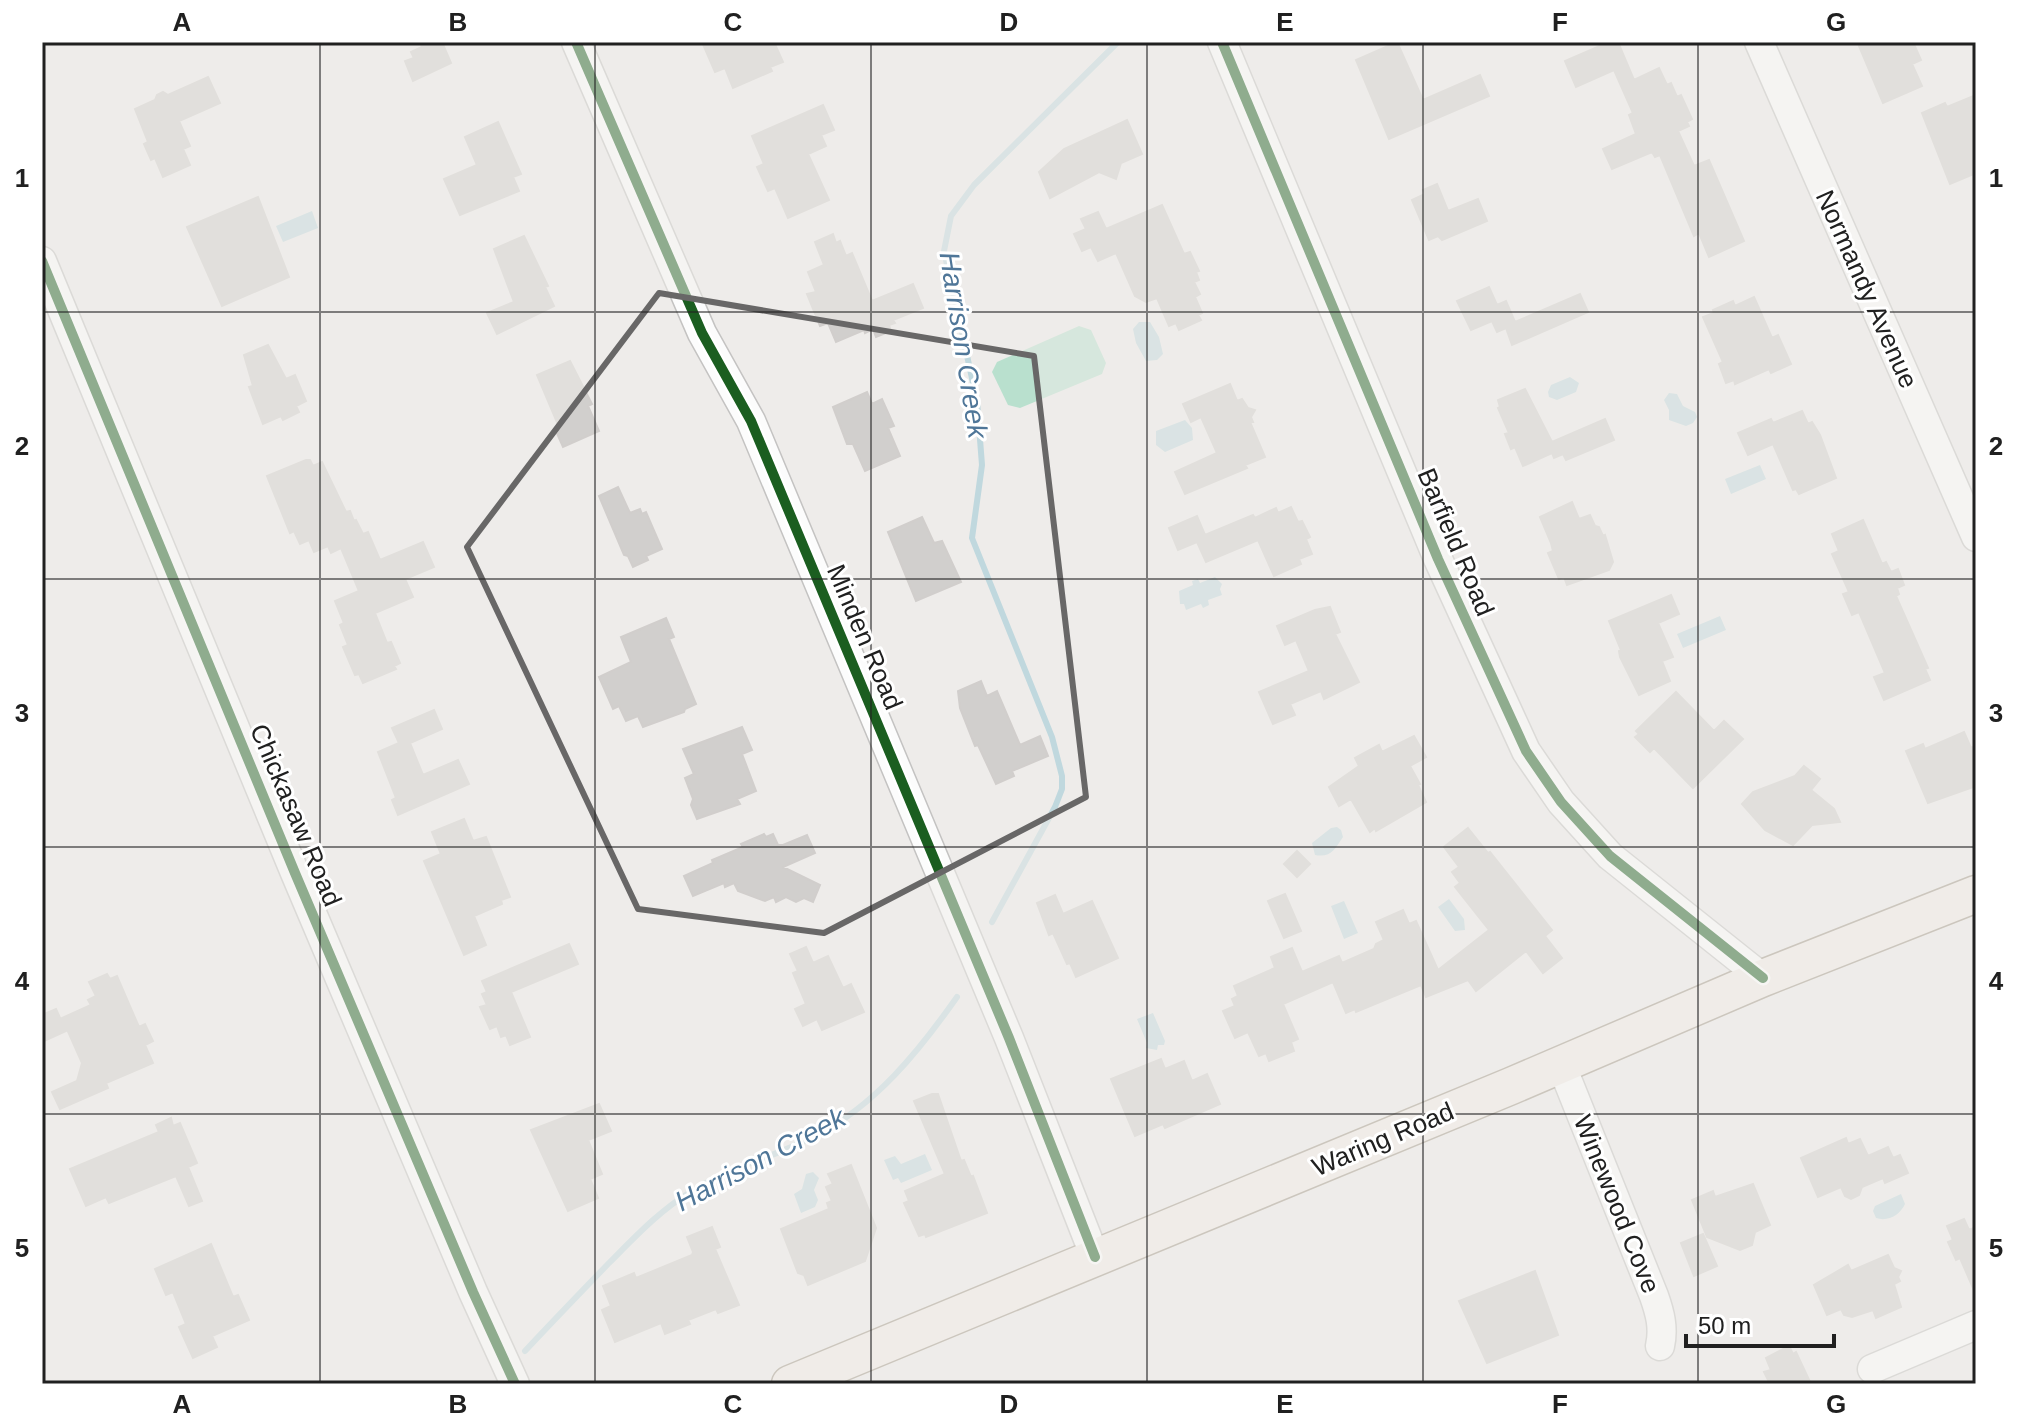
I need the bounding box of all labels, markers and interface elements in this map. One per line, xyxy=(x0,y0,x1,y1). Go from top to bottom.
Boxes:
text: A xyxy=(173,7,192,37)
text: B xyxy=(449,7,467,37)
text: C xyxy=(724,7,743,37)
text: D xyxy=(1000,7,1018,37)
text: E xyxy=(1276,7,1294,37)
text: F xyxy=(1552,7,1568,37)
text: G xyxy=(1826,7,1846,37)
text: 1 xyxy=(15,163,29,193)
text: 1 xyxy=(1989,163,2003,193)
street label: Normandy Avenue xyxy=(1810,185,1924,393)
water label: Harrison Creek xyxy=(933,250,994,442)
text: 2 xyxy=(15,431,29,461)
text: 2 xyxy=(1989,431,2003,461)
street label: Barfield Road xyxy=(1411,464,1501,620)
street label: Minden Road xyxy=(821,560,909,714)
text: 3 xyxy=(15,698,29,728)
text: 3 xyxy=(1989,698,2003,728)
street label: Chickasaw Road xyxy=(244,719,348,911)
text: 4 xyxy=(15,966,30,996)
text: 4 xyxy=(1989,966,2004,996)
street label: Waring Road xyxy=(1308,1096,1458,1182)
water label: Harrison Creek xyxy=(670,1101,852,1217)
street label: Winewood Cove xyxy=(1568,1111,1666,1297)
text: 5 xyxy=(15,1233,29,1263)
text: 5 xyxy=(1989,1233,2003,1263)
scale bar xyxy=(1686,1298,1834,1348)
text: 50 m xyxy=(1698,1312,1751,1339)
text: A xyxy=(173,1389,192,1419)
text: B xyxy=(449,1389,467,1419)
text: C xyxy=(724,1389,743,1419)
text: D xyxy=(1000,1389,1018,1419)
text: E xyxy=(1276,1389,1294,1419)
text: F xyxy=(1552,1389,1568,1419)
text: G xyxy=(1826,1389,1846,1419)

